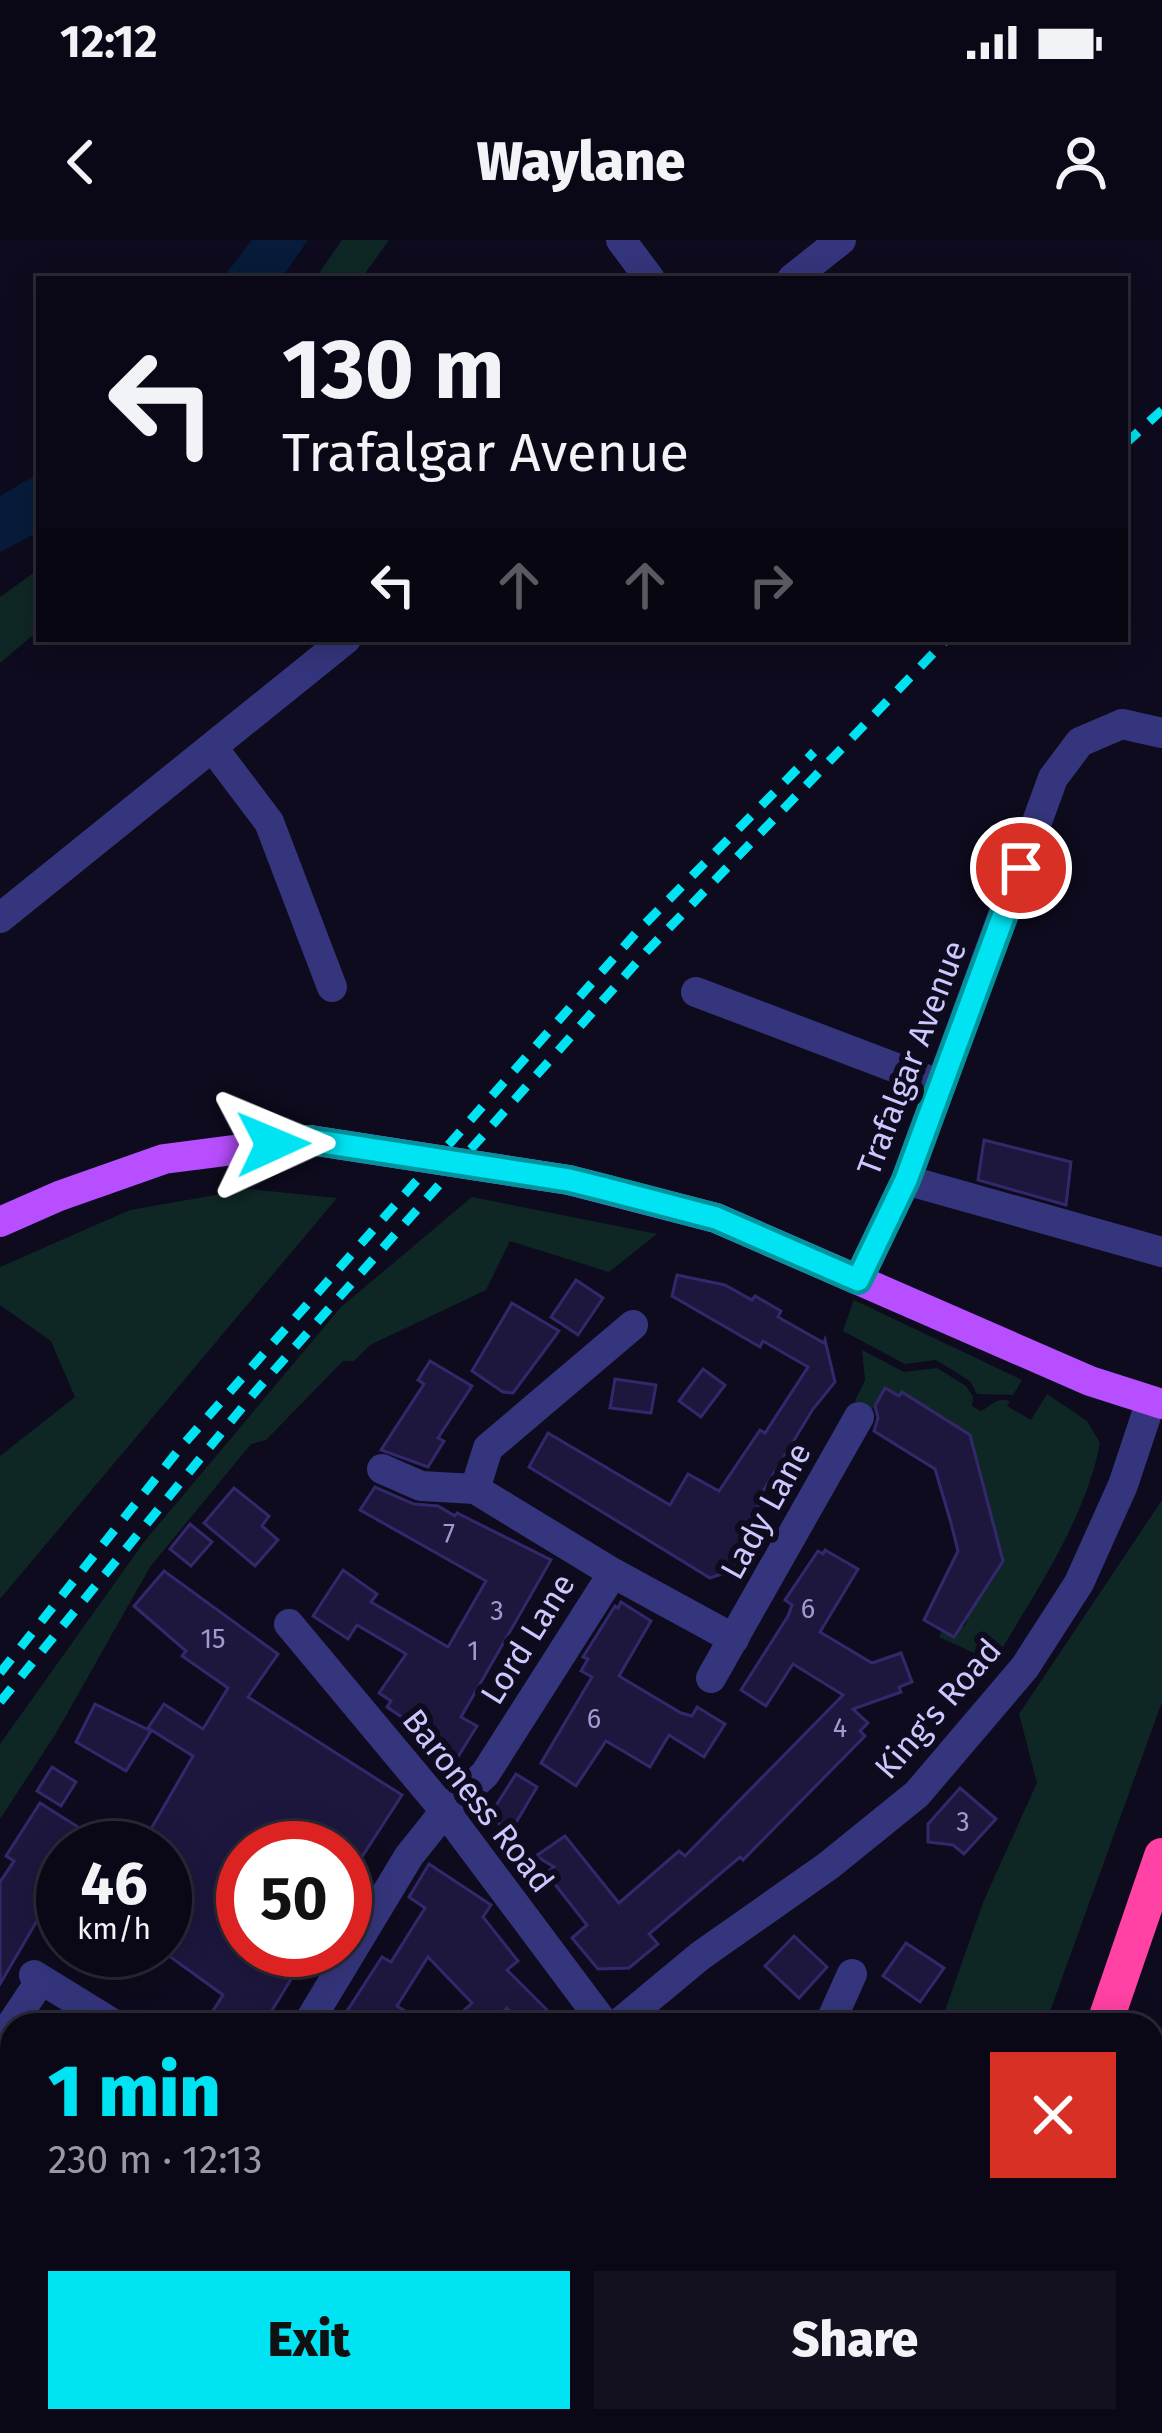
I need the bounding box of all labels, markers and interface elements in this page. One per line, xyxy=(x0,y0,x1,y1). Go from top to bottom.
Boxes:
text: 12:12 xyxy=(60,15,158,69)
icon: back xyxy=(48,129,114,195)
icon: person xyxy=(1048,129,1114,195)
text: Waylane xyxy=(477,130,685,194)
text: 130 m xyxy=(282,319,505,420)
icon: left xyxy=(84,324,240,480)
text: Trafalgar Avenue xyxy=(282,421,689,485)
icon: left xyxy=(360,552,426,618)
icon: ahead xyxy=(486,552,552,618)
icon: ahead xyxy=(612,552,678,618)
icon: right xyxy=(738,552,804,618)
pin xyxy=(970,817,1072,919)
icon: arrive xyxy=(988,835,1054,901)
street label: Trafalgar Avenue xyxy=(849,935,975,1181)
position arrow xyxy=(210,1081,336,1207)
street label: Lady Lane xyxy=(712,1436,820,1586)
house number: 7 xyxy=(443,1518,455,1550)
street label: Lord Lane xyxy=(472,1566,584,1712)
house number: 6 xyxy=(801,1593,815,1625)
house number: 3 xyxy=(490,1595,504,1627)
house number: 15 xyxy=(200,1623,226,1655)
street label: King's Road xyxy=(866,1631,1010,1787)
house number: 1 xyxy=(467,1635,479,1667)
street label: Baroness Road xyxy=(394,1701,562,1901)
house number: 6 xyxy=(587,1703,601,1735)
house number: 4 xyxy=(833,1712,847,1744)
house number: 3 xyxy=(956,1806,970,1838)
speed limit sign: 50 xyxy=(216,1821,372,1977)
text: 46 xyxy=(80,1848,148,1920)
text: km/h xyxy=(77,1911,151,1947)
text: 1 min xyxy=(48,2049,221,2135)
button: close xyxy=(990,2052,1116,2178)
text: 230 m · 12:13 xyxy=(48,2137,262,2183)
button: Exit xyxy=(48,2271,570,2409)
button: Share xyxy=(594,2271,1116,2409)

